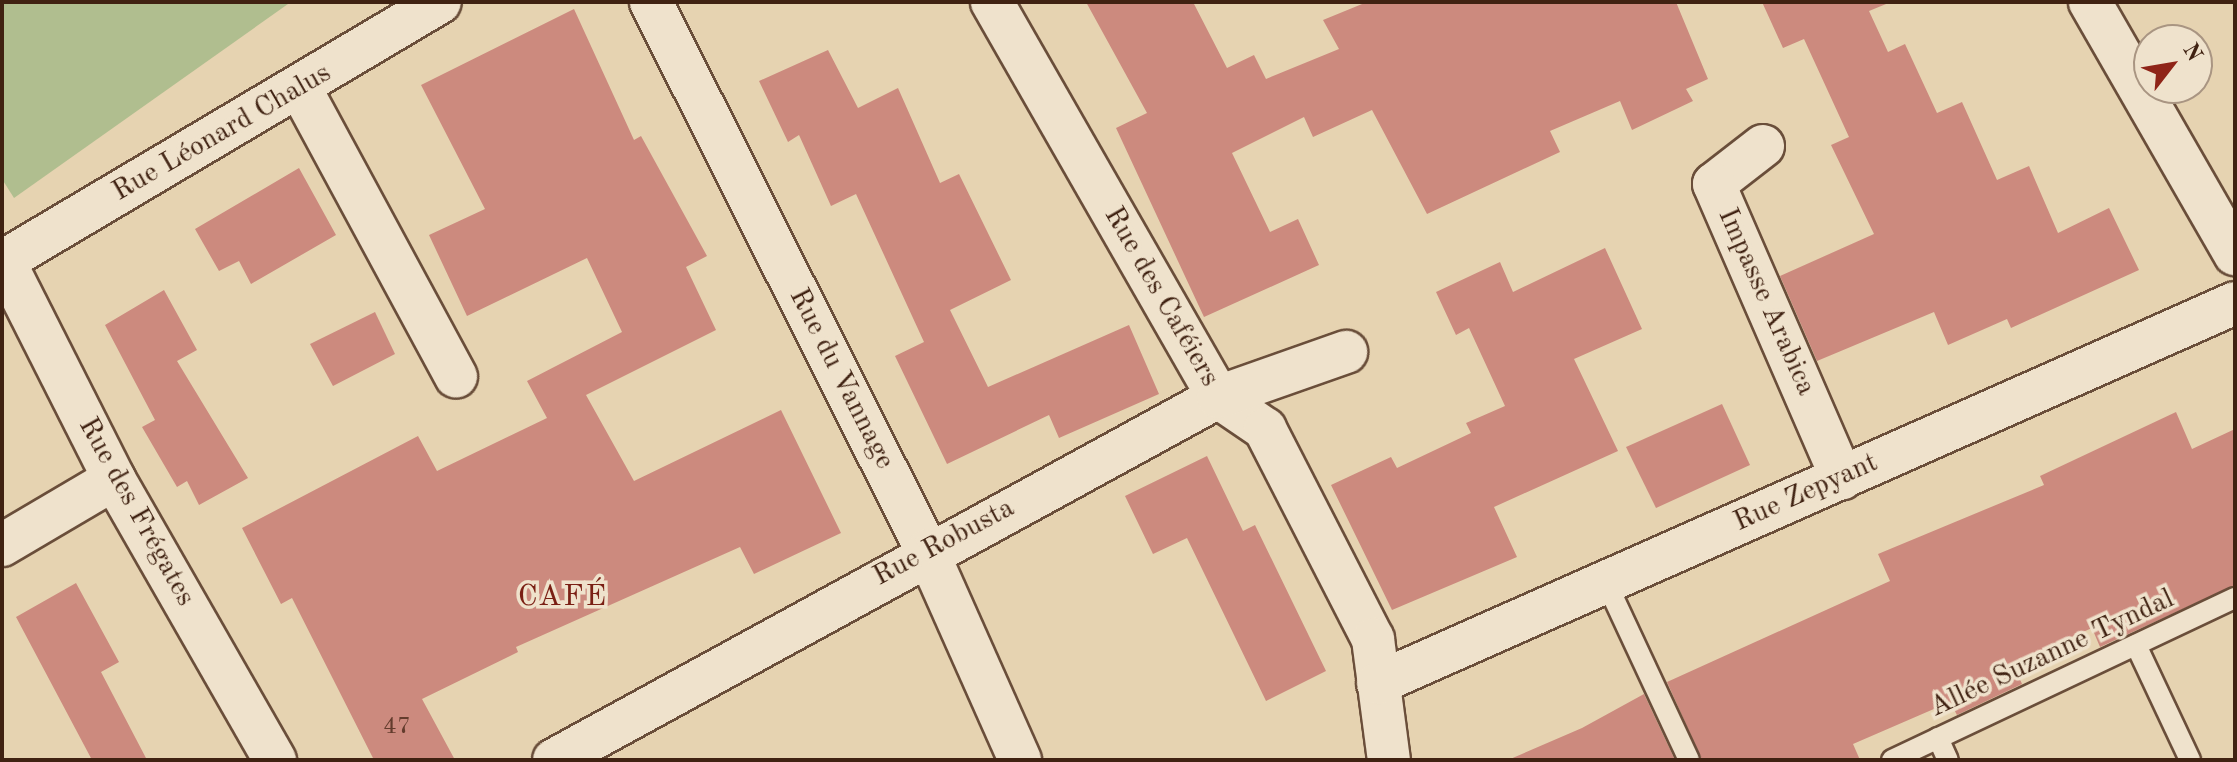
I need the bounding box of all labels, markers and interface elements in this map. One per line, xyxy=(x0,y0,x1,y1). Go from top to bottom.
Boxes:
north arrow xyxy=(2133,24,2213,104)
text: N xyxy=(2178,40,2206,66)
street label: Rue Léonard Chalus xyxy=(107,57,337,209)
street label: Rue des Caféiers xyxy=(1096,201,1226,393)
street label: Impasse Arabica xyxy=(1710,203,1822,401)
street label: Rue du Vannage xyxy=(781,283,901,475)
street label: Rue des Frégates xyxy=(70,412,202,612)
street label: Rue Zepyant xyxy=(1729,446,1883,540)
street label: Rue Robusta xyxy=(868,492,1020,594)
district label: CAFÉ xyxy=(518,579,608,615)
street label: Allée Suzanne Tyndal xyxy=(1925,583,2179,725)
house number: 47 xyxy=(383,714,411,742)

